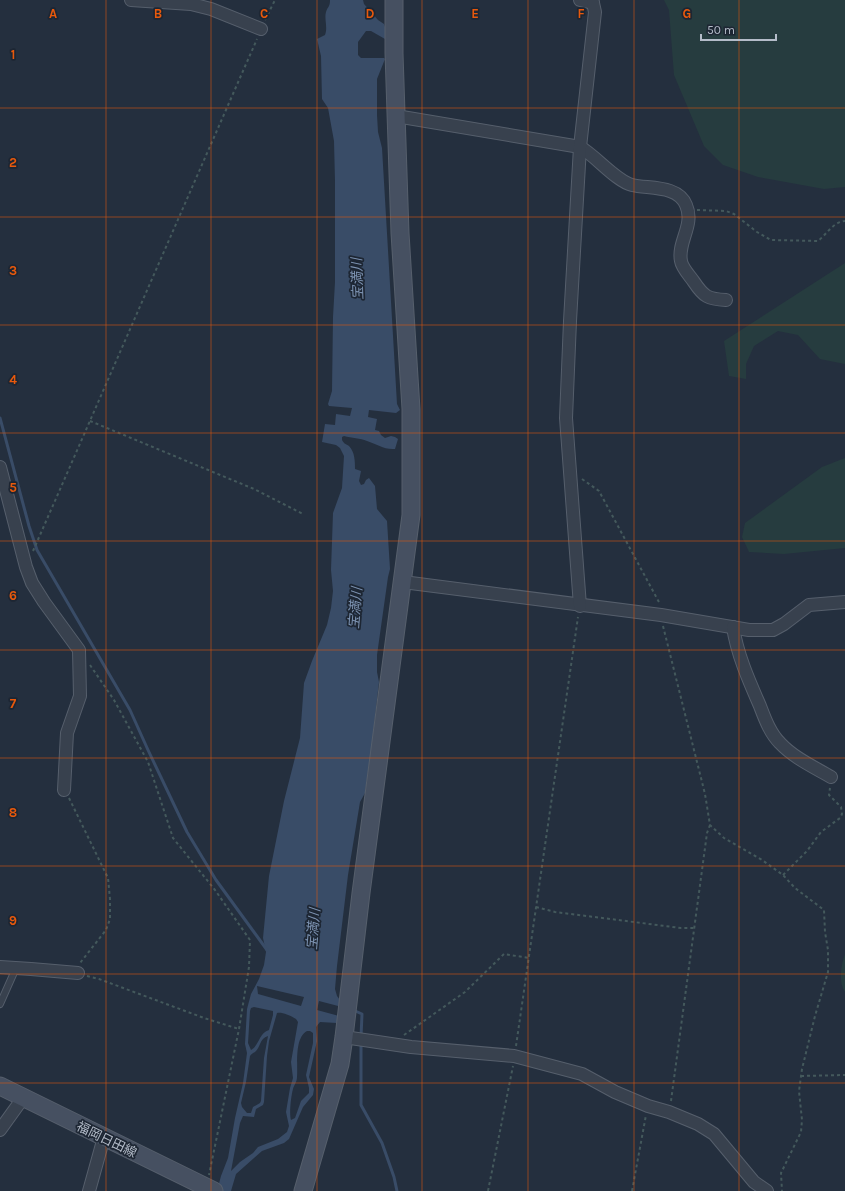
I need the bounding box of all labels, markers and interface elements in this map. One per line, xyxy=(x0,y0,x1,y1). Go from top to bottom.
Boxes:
text: A xyxy=(49,6,57,21)
text: B xyxy=(154,6,162,21)
text: C xyxy=(260,6,268,21)
text: D xyxy=(366,6,375,21)
text: E xyxy=(471,6,479,21)
text: F xyxy=(577,6,585,21)
text: G xyxy=(683,6,691,21)
scale bar xyxy=(701,16,776,42)
text: 50 m xyxy=(707,23,735,37)
text: 1 xyxy=(11,47,15,62)
text: 2 xyxy=(9,155,17,170)
water label: 宝満川 xyxy=(348,256,367,300)
text: 3 xyxy=(9,263,17,278)
text: 4 xyxy=(9,372,17,387)
text: 5 xyxy=(9,480,17,495)
water label: 宝満川 xyxy=(345,584,366,630)
text: 6 xyxy=(9,588,17,603)
text: 7 xyxy=(10,696,17,711)
text: 8 xyxy=(9,805,17,820)
water label: 宝満川 xyxy=(303,905,324,951)
text: 9 xyxy=(9,913,17,928)
street label: 福岡日田線 xyxy=(74,1118,139,1160)

